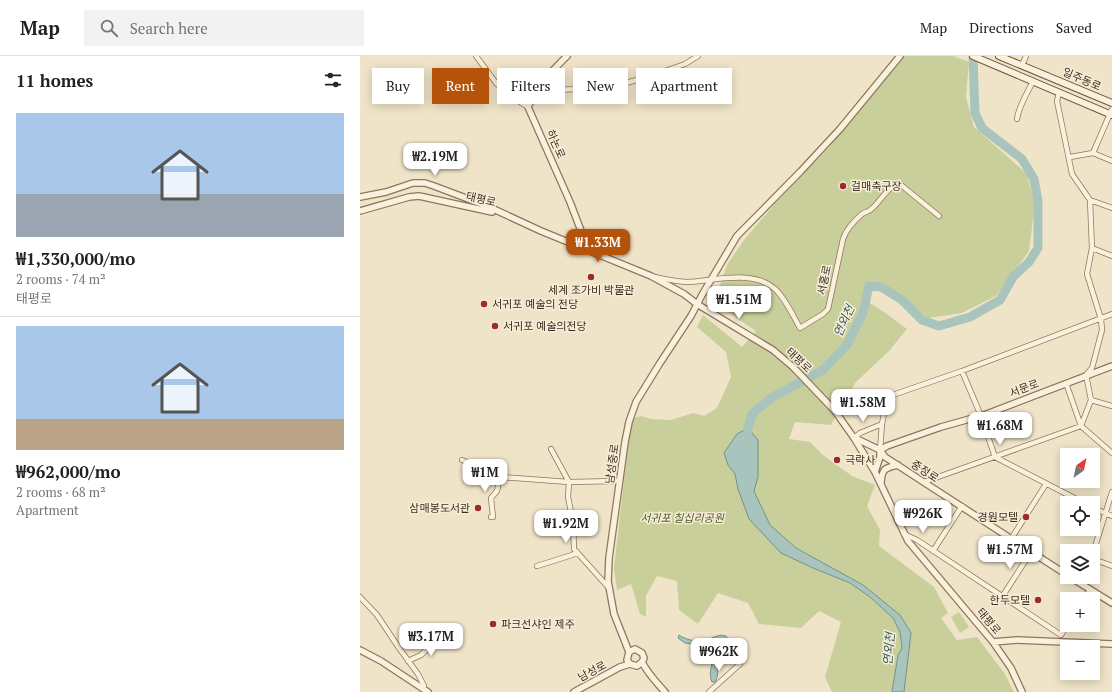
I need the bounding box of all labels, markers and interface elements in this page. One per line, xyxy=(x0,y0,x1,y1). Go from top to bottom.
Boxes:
search box xyxy=(84,10,364,46)
text: Map xyxy=(20,15,60,40)
icon: search xyxy=(98,17,120,39)
text: Search here xyxy=(130,18,208,38)
text: Map xyxy=(920,18,947,37)
text: Directions xyxy=(969,18,1034,37)
text: Saved xyxy=(1056,18,1092,37)
street label: 일주동로 xyxy=(1061,65,1103,93)
chip: Buy xyxy=(372,68,424,104)
chip: Rent xyxy=(432,68,489,104)
chip: Filters xyxy=(497,68,565,104)
chip: New xyxy=(573,68,628,104)
chip: Apartment xyxy=(636,68,732,104)
text: 11 homes xyxy=(16,69,93,92)
icon: filters xyxy=(322,69,344,91)
street label: 하논로 xyxy=(543,127,569,161)
icon: home xyxy=(144,139,216,211)
pin: ₩2.19M xyxy=(402,143,468,177)
text: ₩2.19M xyxy=(412,147,458,165)
place label: 걸매축구장 xyxy=(851,179,902,193)
marker: 걸매축구장 xyxy=(838,181,848,191)
street label: 태평로 xyxy=(465,189,497,209)
pin: ₩1.33M xyxy=(565,229,631,263)
text: ₩1.33M xyxy=(575,233,621,251)
text: ₩1,330,000/mo xyxy=(16,247,135,270)
street label: 서홍로 xyxy=(814,264,834,296)
text: 2 rooms · 74 m² xyxy=(16,270,106,288)
marker: 세계 조가비 박물관 xyxy=(586,272,596,282)
place label: 세계 조가비 박물관 xyxy=(548,283,634,297)
pin: ₩1.51M xyxy=(706,286,772,320)
text: 태평로 xyxy=(16,289,52,307)
text: ₩1.51M xyxy=(716,290,762,308)
place label: 서귀포 예술의 전당 xyxy=(492,297,578,311)
marker: 서귀포 예술의 전당 xyxy=(479,299,489,309)
water label: 연외천 xyxy=(830,301,858,339)
place label: 서귀포 예술의전당 xyxy=(503,319,587,333)
marker: 서귀포 예술의전당 xyxy=(490,321,500,331)
street label: 태평로 xyxy=(783,345,815,375)
icon: home xyxy=(144,352,216,424)
street label: 서문로 xyxy=(1007,376,1041,400)
pin: ₩1.58M xyxy=(830,389,896,423)
text: ₩1.58M xyxy=(840,393,886,411)
pin: ₩1.68M xyxy=(967,412,1033,446)
text: ₩1.68M xyxy=(977,416,1023,434)
street label: 남성중로 xyxy=(602,443,622,485)
north arrow xyxy=(1060,448,1100,488)
map controls xyxy=(1060,448,1100,680)
place label: 극락사 xyxy=(845,453,875,467)
marker: 극락사 xyxy=(832,455,842,465)
street label: 중정로 xyxy=(908,457,942,485)
pin: ₩1M xyxy=(466,459,504,493)
text: ₩962,000/mo xyxy=(16,460,121,483)
text: ₩1M xyxy=(471,463,499,481)
text: 2 rooms · 68 m² xyxy=(16,483,106,501)
button: locate xyxy=(1060,496,1100,536)
pin: ₩926K xyxy=(895,500,951,534)
text: Apartment xyxy=(16,501,79,519)
place label: 삼매봉도서관 xyxy=(409,501,470,515)
marker: 삼매봉도서관 xyxy=(473,503,483,513)
text: ₩926K xyxy=(904,504,942,522)
pin: ₩1.92M xyxy=(533,510,599,544)
place label: 경원모텔 xyxy=(978,510,1018,524)
park label: 서귀포 칠십리공원 xyxy=(640,511,725,525)
marker: 경원모텔 xyxy=(1021,512,1031,522)
text: ₩1.92M xyxy=(543,514,589,532)
pin: ₩1.57M xyxy=(977,536,1043,570)
text: ₩1.57M xyxy=(987,540,1033,558)
button: layers xyxy=(1060,544,1100,584)
button: + xyxy=(1060,592,1100,632)
place label: 한두모텔 xyxy=(990,593,1030,607)
marker: 한두모텔 xyxy=(1033,595,1043,605)
street label: 태평로 xyxy=(974,605,1004,637)
place label: 파크선샤인 제주 xyxy=(501,617,575,631)
marker: 파크선샤인 제주 xyxy=(488,619,498,629)
pin: ₩3.17M xyxy=(398,623,464,657)
text: ₩3.17M xyxy=(408,627,454,645)
water label: 연외천 xyxy=(880,630,898,666)
pin: ₩962K xyxy=(691,638,747,672)
button: − xyxy=(1060,640,1100,680)
text: ₩962K xyxy=(700,642,738,660)
street label: 남성로 xyxy=(575,658,609,684)

